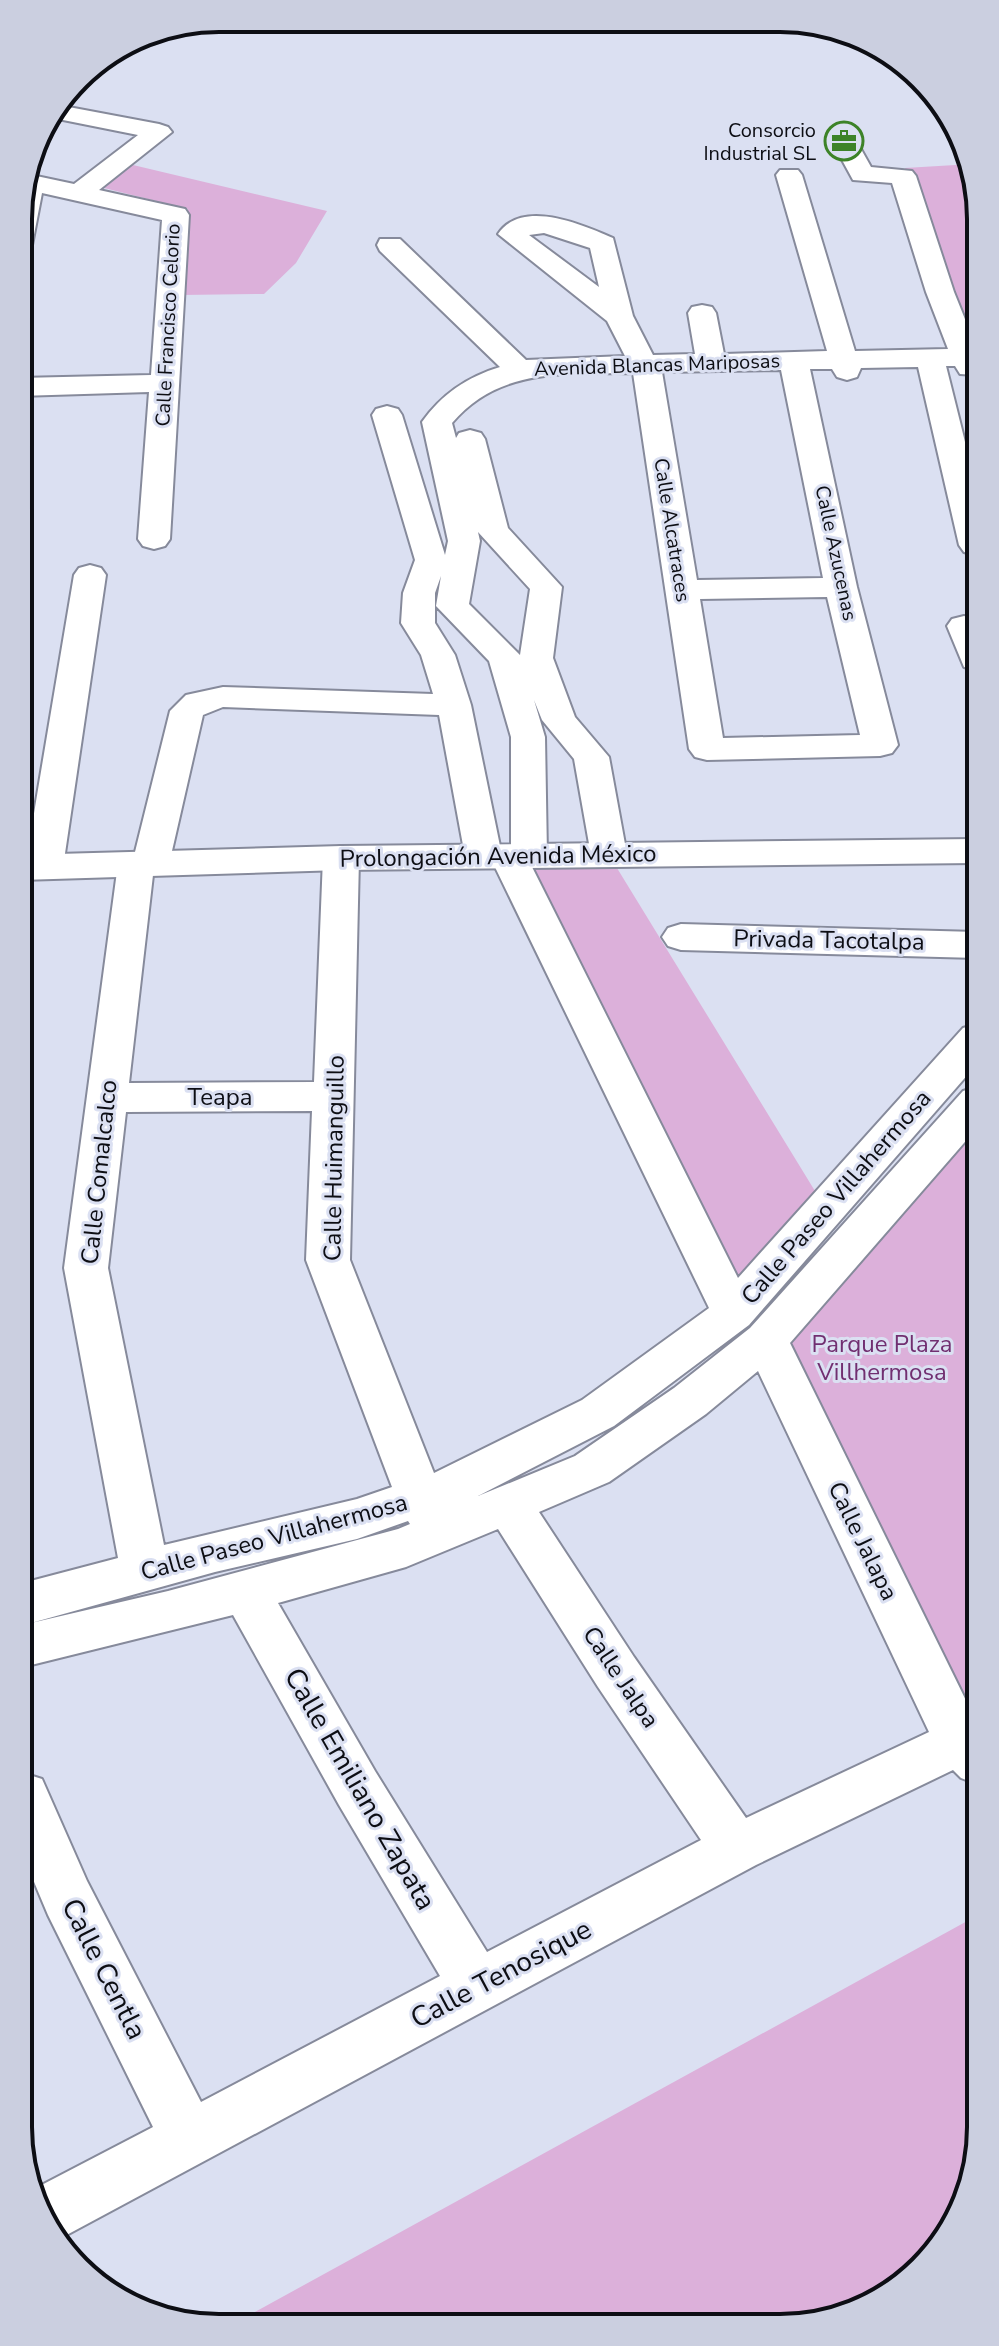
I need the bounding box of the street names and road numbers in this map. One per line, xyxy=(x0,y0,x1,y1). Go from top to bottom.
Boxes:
street label: Calle Francisco Celorio xyxy=(149,223,187,427)
street label: Avenida Blancas Mariposas xyxy=(533,347,781,383)
street label: Calle Alcatraces xyxy=(647,456,697,604)
street label: Calle Azucenas xyxy=(808,483,864,623)
street label: Prolongación Avenida México xyxy=(339,837,657,875)
street label: Privada Tacotalpa xyxy=(733,922,925,958)
street label: Calle Huimanguillo xyxy=(316,1055,352,1261)
street label: Calle Comalcalco xyxy=(73,1078,125,1266)
street label: Teapa xyxy=(188,1081,252,1113)
street label: Calle Paseo Villahermosa xyxy=(734,1083,938,1311)
street label: Calle Jalapa xyxy=(820,1476,906,1606)
street label: Calle Paseo Villahermosa xyxy=(137,1486,411,1588)
street label: Calle Jalpa xyxy=(575,1620,667,1734)
street label: Calle Emiliano Zapata xyxy=(275,1661,445,1917)
street label: Calle Centla xyxy=(52,1892,156,2046)
street label: Calle Tenosique xyxy=(404,1910,598,2038)

